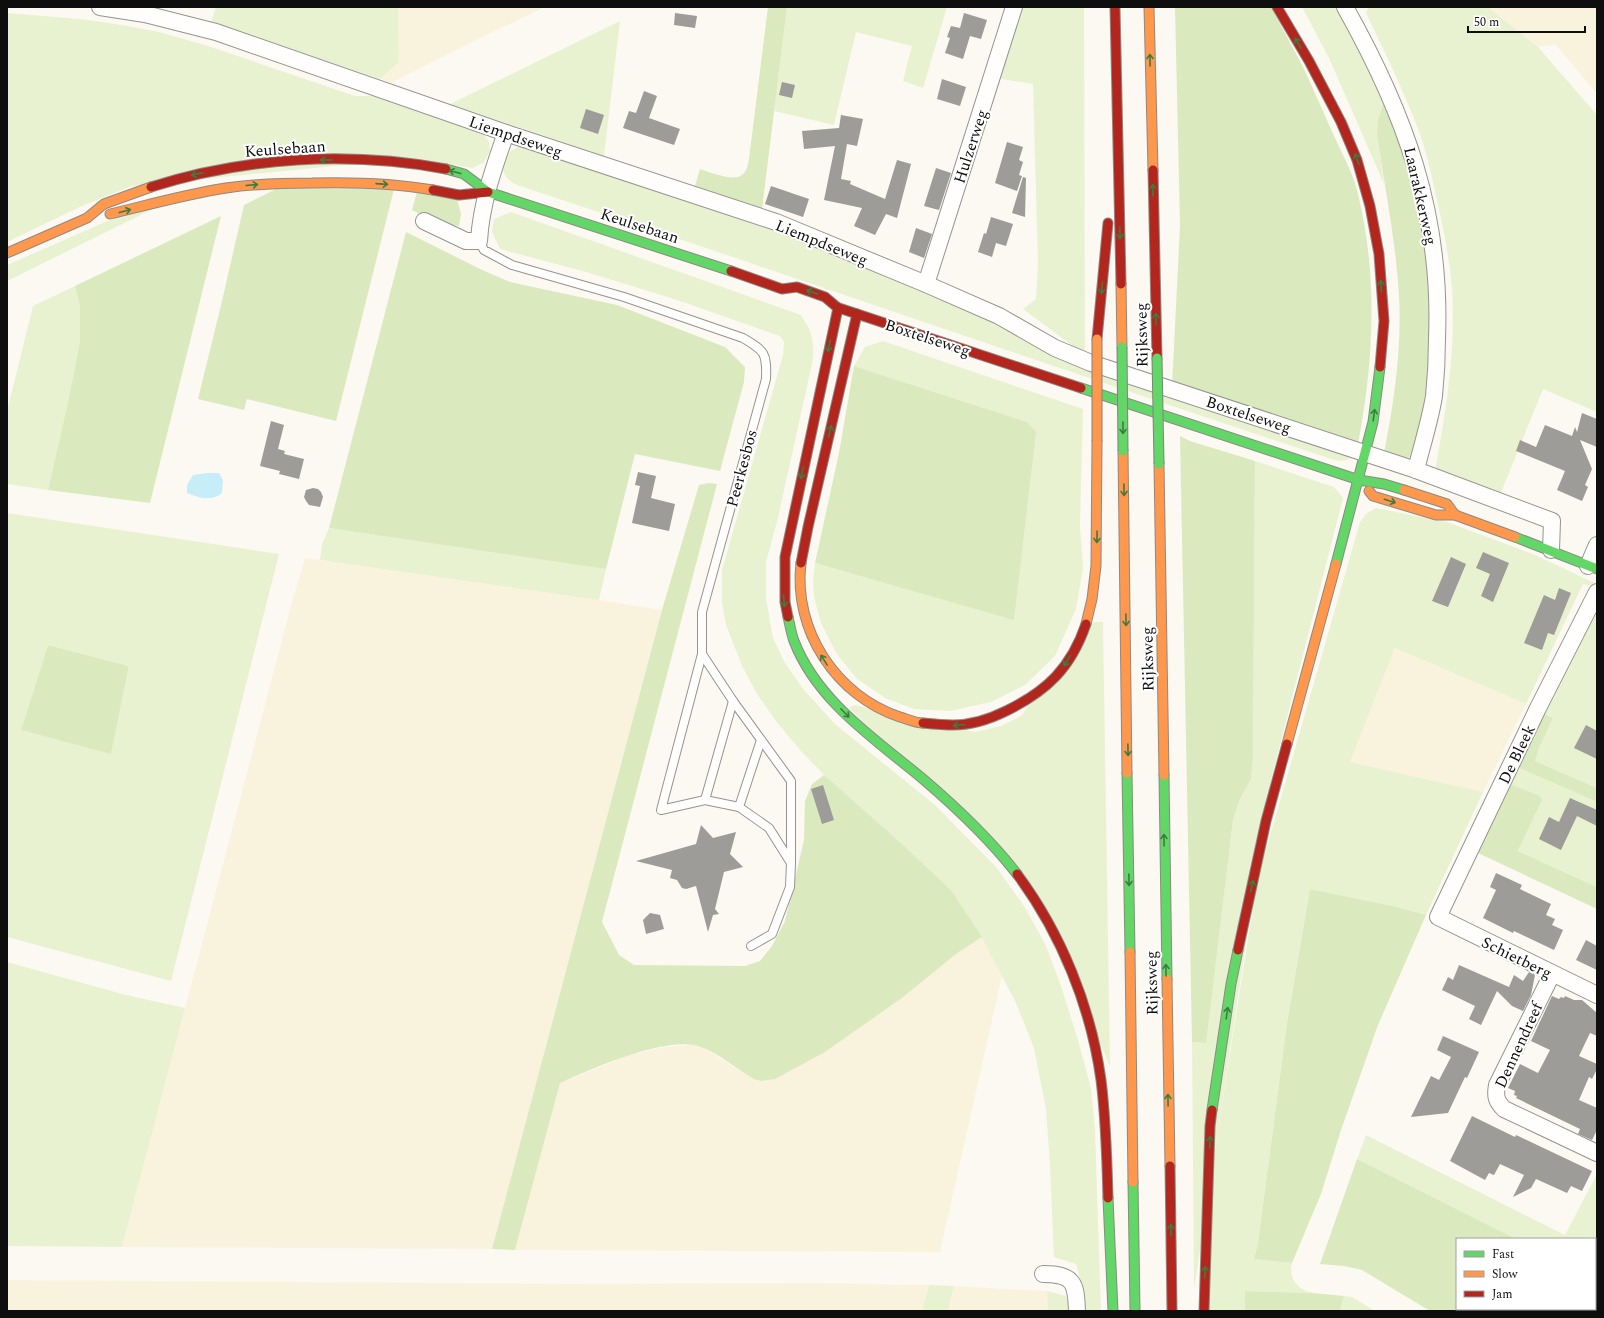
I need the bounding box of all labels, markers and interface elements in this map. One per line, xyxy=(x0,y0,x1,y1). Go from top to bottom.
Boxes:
scale bar xyxy=(1468,8,1585,34)
text: 50 m xyxy=(1474,13,1499,32)
one-way arrow xyxy=(1294,37,1302,49)
one-way arrow xyxy=(1146,54,1154,67)
street label: Hulzerweg xyxy=(948,106,994,187)
street label: Liempdseweg xyxy=(465,110,566,164)
street label: Keulsebaan xyxy=(244,134,326,164)
street label: Laarakkerweg xyxy=(1397,145,1443,248)
one-way arrow xyxy=(1352,153,1360,165)
one-way arrow xyxy=(320,156,333,163)
one-way arrow xyxy=(449,168,462,175)
one-way arrow xyxy=(191,171,204,179)
one-way arrow xyxy=(375,180,388,187)
one-way arrow xyxy=(245,182,258,189)
one-way arrow xyxy=(1149,184,1157,197)
street label: Keulsebaan xyxy=(597,202,682,250)
one-way arrow xyxy=(118,207,131,214)
street label: Liempdseweg xyxy=(772,213,872,272)
one-way arrow xyxy=(1116,226,1124,239)
one-way arrow xyxy=(1378,280,1385,293)
one-way arrow xyxy=(1098,281,1106,294)
one-way arrow xyxy=(806,288,819,295)
street label: Rijksweg xyxy=(1129,302,1155,368)
street label: Boxtelseweg xyxy=(882,313,973,363)
one-way arrow xyxy=(1152,313,1160,326)
one-way arrow xyxy=(825,339,833,352)
street label: Boxtelseweg xyxy=(1203,390,1294,440)
one-way arrow xyxy=(1370,409,1378,422)
one-way arrow xyxy=(1119,421,1127,434)
one-way arrow xyxy=(827,425,835,438)
street label: Peerkesbos xyxy=(720,427,764,510)
one-way arrow xyxy=(797,466,805,479)
one-way arrow xyxy=(1120,483,1128,496)
one-way arrow xyxy=(1383,498,1396,505)
one-way arrow xyxy=(1093,530,1101,543)
one-way arrow xyxy=(780,594,788,607)
one-way arrow xyxy=(1122,613,1130,626)
street label: Rijksweg xyxy=(1135,626,1161,692)
one-way arrow xyxy=(819,654,828,665)
one-way arrow xyxy=(1063,656,1072,667)
one-way arrow xyxy=(840,708,850,718)
one-way arrow xyxy=(953,721,966,728)
street label: De Bleek xyxy=(1492,721,1542,788)
one-way arrow xyxy=(1124,743,1131,756)
one-way arrow xyxy=(1160,834,1168,847)
one-way arrow xyxy=(1125,873,1133,886)
one-way arrow xyxy=(1249,880,1257,893)
street label: Schietberg xyxy=(1477,930,1556,985)
street label: Rijksweg xyxy=(1139,950,1165,1016)
one-way arrow xyxy=(1162,964,1170,977)
street label: Dennendreef xyxy=(1489,997,1550,1092)
one-way arrow xyxy=(1223,1007,1231,1020)
one-way arrow xyxy=(1164,1094,1172,1107)
one-way arrow xyxy=(1206,1136,1213,1149)
one-way arrow xyxy=(1167,1224,1174,1237)
legend xyxy=(1456,1238,1596,1310)
text: Fast xyxy=(1492,1245,1514,1264)
text: Slow xyxy=(1492,1265,1518,1284)
one-way arrow xyxy=(1202,1266,1209,1279)
text: Jam xyxy=(1492,1285,1513,1304)

